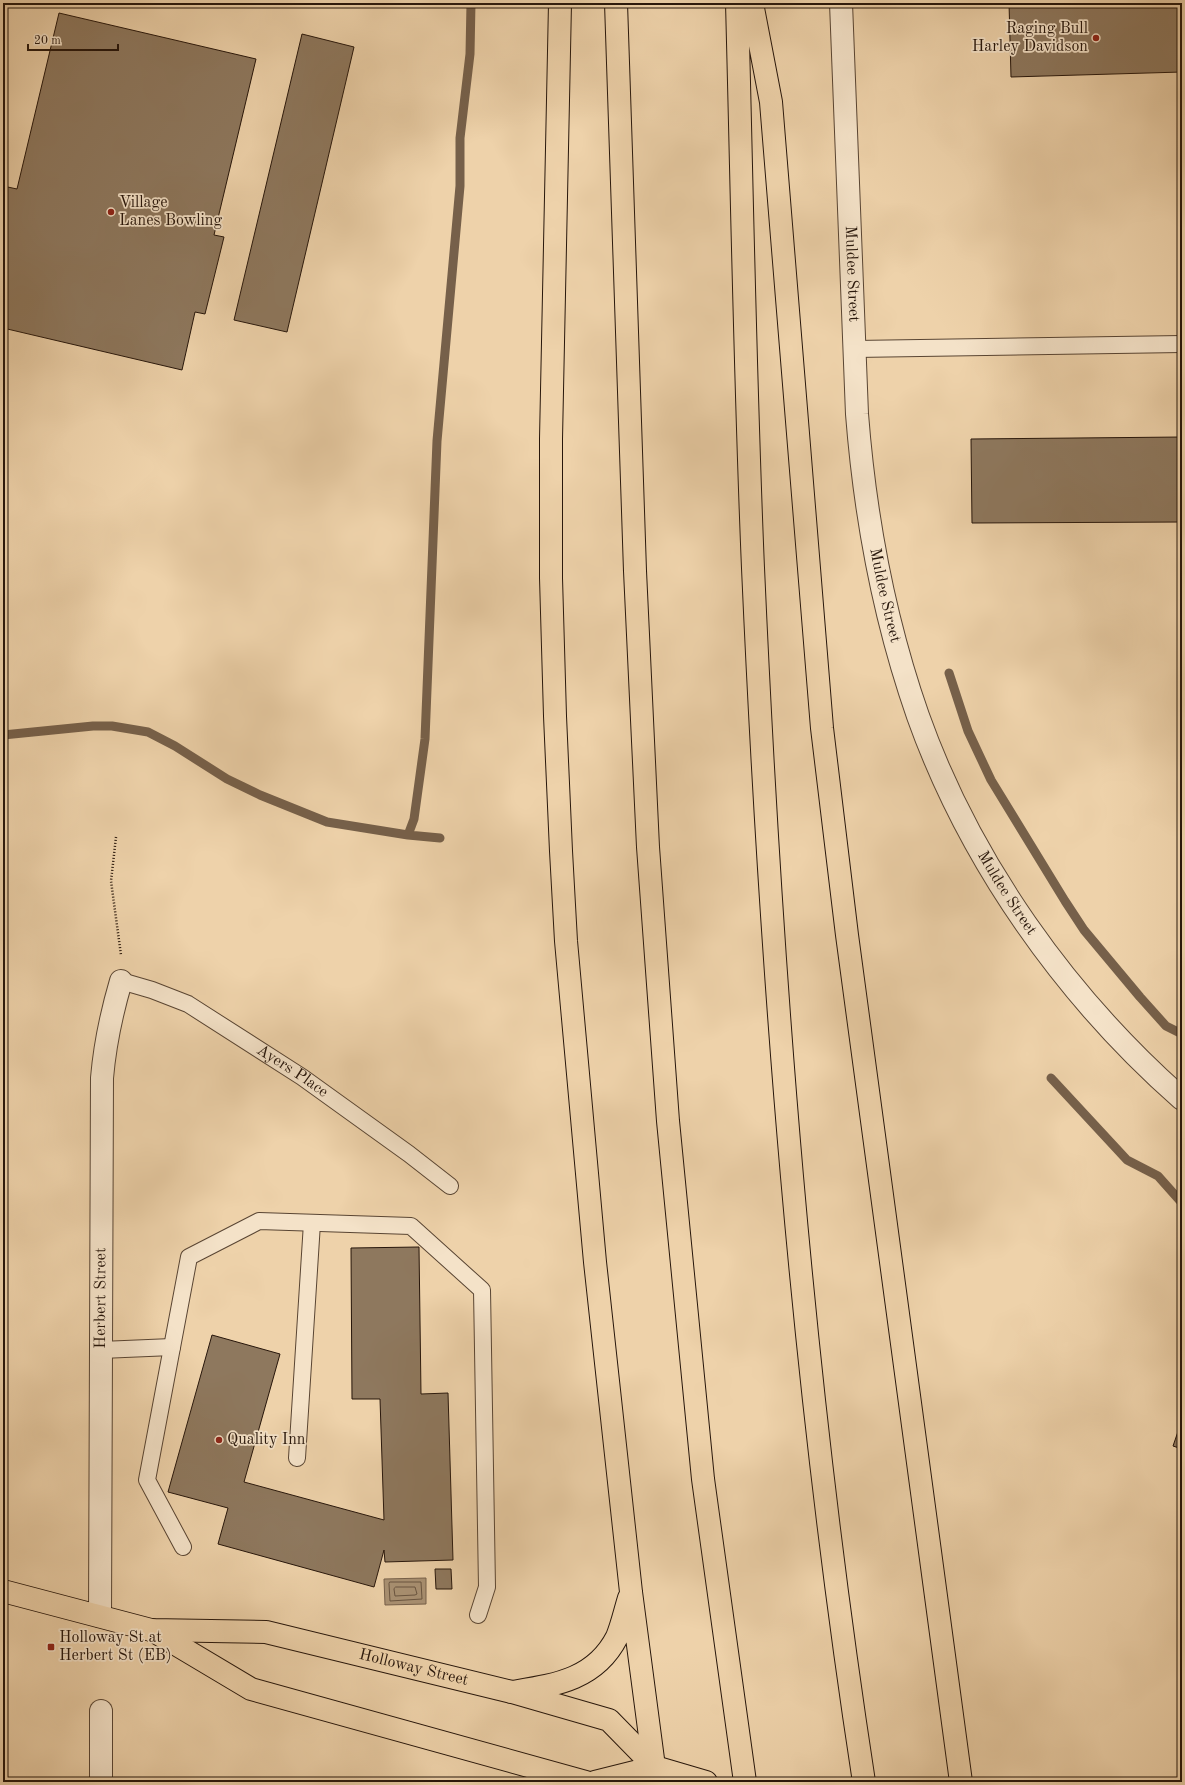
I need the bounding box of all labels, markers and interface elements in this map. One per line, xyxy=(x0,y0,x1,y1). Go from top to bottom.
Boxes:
place label: Raging Bull Harley Davidson xyxy=(972,21,1088,55)
scale bar xyxy=(28,26,118,52)
marker: Raging Bull Harley Davidson xyxy=(1091,33,1101,43)
text: 20 m xyxy=(34,35,61,47)
place label: Village Lanes Bowling xyxy=(119,195,222,229)
marker: Village Lanes Bowling xyxy=(106,207,116,217)
street label: Muldee Street xyxy=(842,225,861,323)
street label: Muldee Street xyxy=(866,547,903,645)
street label: Muldee Street xyxy=(974,849,1040,939)
street label: Ayers Place xyxy=(254,1042,331,1101)
street label: Herbert Street xyxy=(93,1247,109,1349)
place label: Quality Inn xyxy=(227,1432,306,1448)
marker: Quality Inn xyxy=(214,1435,224,1445)
place label: Holloway St at Herbert St (EB) xyxy=(59,1630,172,1664)
marker: Holloway St at Herbert St (EB) xyxy=(46,1642,56,1652)
street label: Holloway Street xyxy=(357,1647,470,1689)

